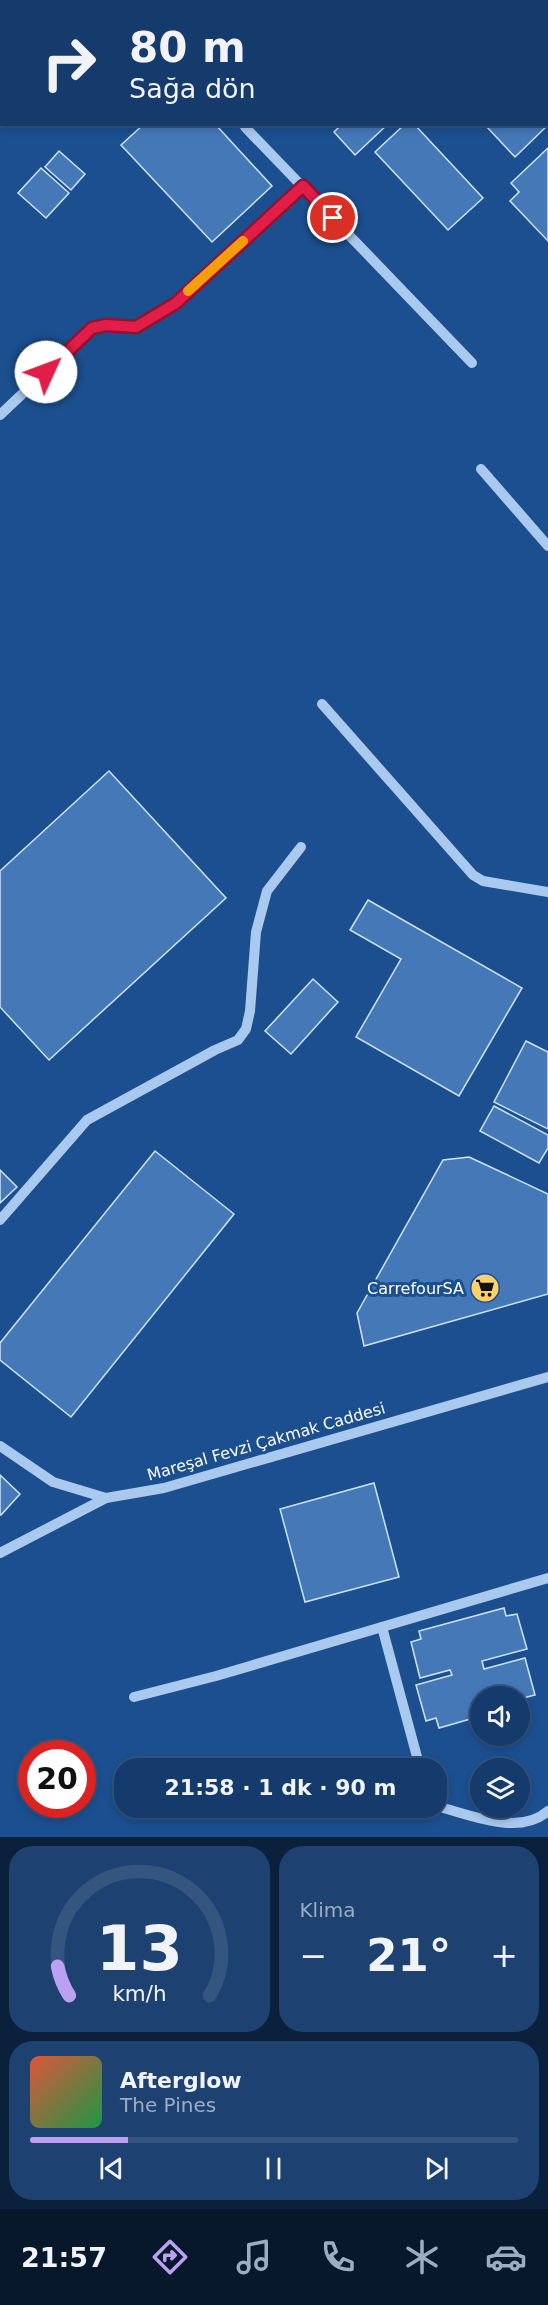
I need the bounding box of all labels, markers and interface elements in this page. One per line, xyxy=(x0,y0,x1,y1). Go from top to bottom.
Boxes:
text: 80 m xyxy=(129,23,246,72)
icon: right xyxy=(30,24,108,102)
text: Sağa dön xyxy=(129,73,256,104)
pin xyxy=(307,192,358,243)
icon: arrive xyxy=(316,201,349,234)
position arrow xyxy=(14,340,78,404)
supermarket icon: CarrefourSA xyxy=(469,1272,501,1304)
place label: CarrefourSA xyxy=(367,1279,464,1298)
street label: Mareşal Fevzi Çakmak Caddesi xyxy=(145,1398,387,1485)
map controls xyxy=(470,1686,530,1818)
button: sound xyxy=(470,1686,530,1746)
speed limit sign: 20 xyxy=(18,1740,96,1818)
button: layers xyxy=(470,1758,530,1818)
text: 21:58 · 1 dk · 90 m xyxy=(165,1775,396,1800)
text: Klima xyxy=(300,1898,355,1922)
text: 13 xyxy=(96,1912,183,1985)
text: 21° xyxy=(366,1929,451,1982)
text: − xyxy=(300,1936,327,1975)
text: + xyxy=(490,1936,518,1975)
text: km/h xyxy=(112,1981,166,2006)
text: Afterglow xyxy=(120,2068,242,2093)
text: The Pines xyxy=(120,2093,216,2117)
icon: previous xyxy=(95,2152,128,2185)
icon: pause xyxy=(257,2152,290,2185)
icon: next xyxy=(420,2152,453,2185)
icon: directions xyxy=(149,2236,191,2278)
icon: music xyxy=(233,2236,275,2278)
icon: phone xyxy=(317,2236,359,2278)
icon: climate xyxy=(401,2236,443,2278)
icon: car xyxy=(485,2236,527,2278)
text: 21:57 xyxy=(21,2242,107,2273)

